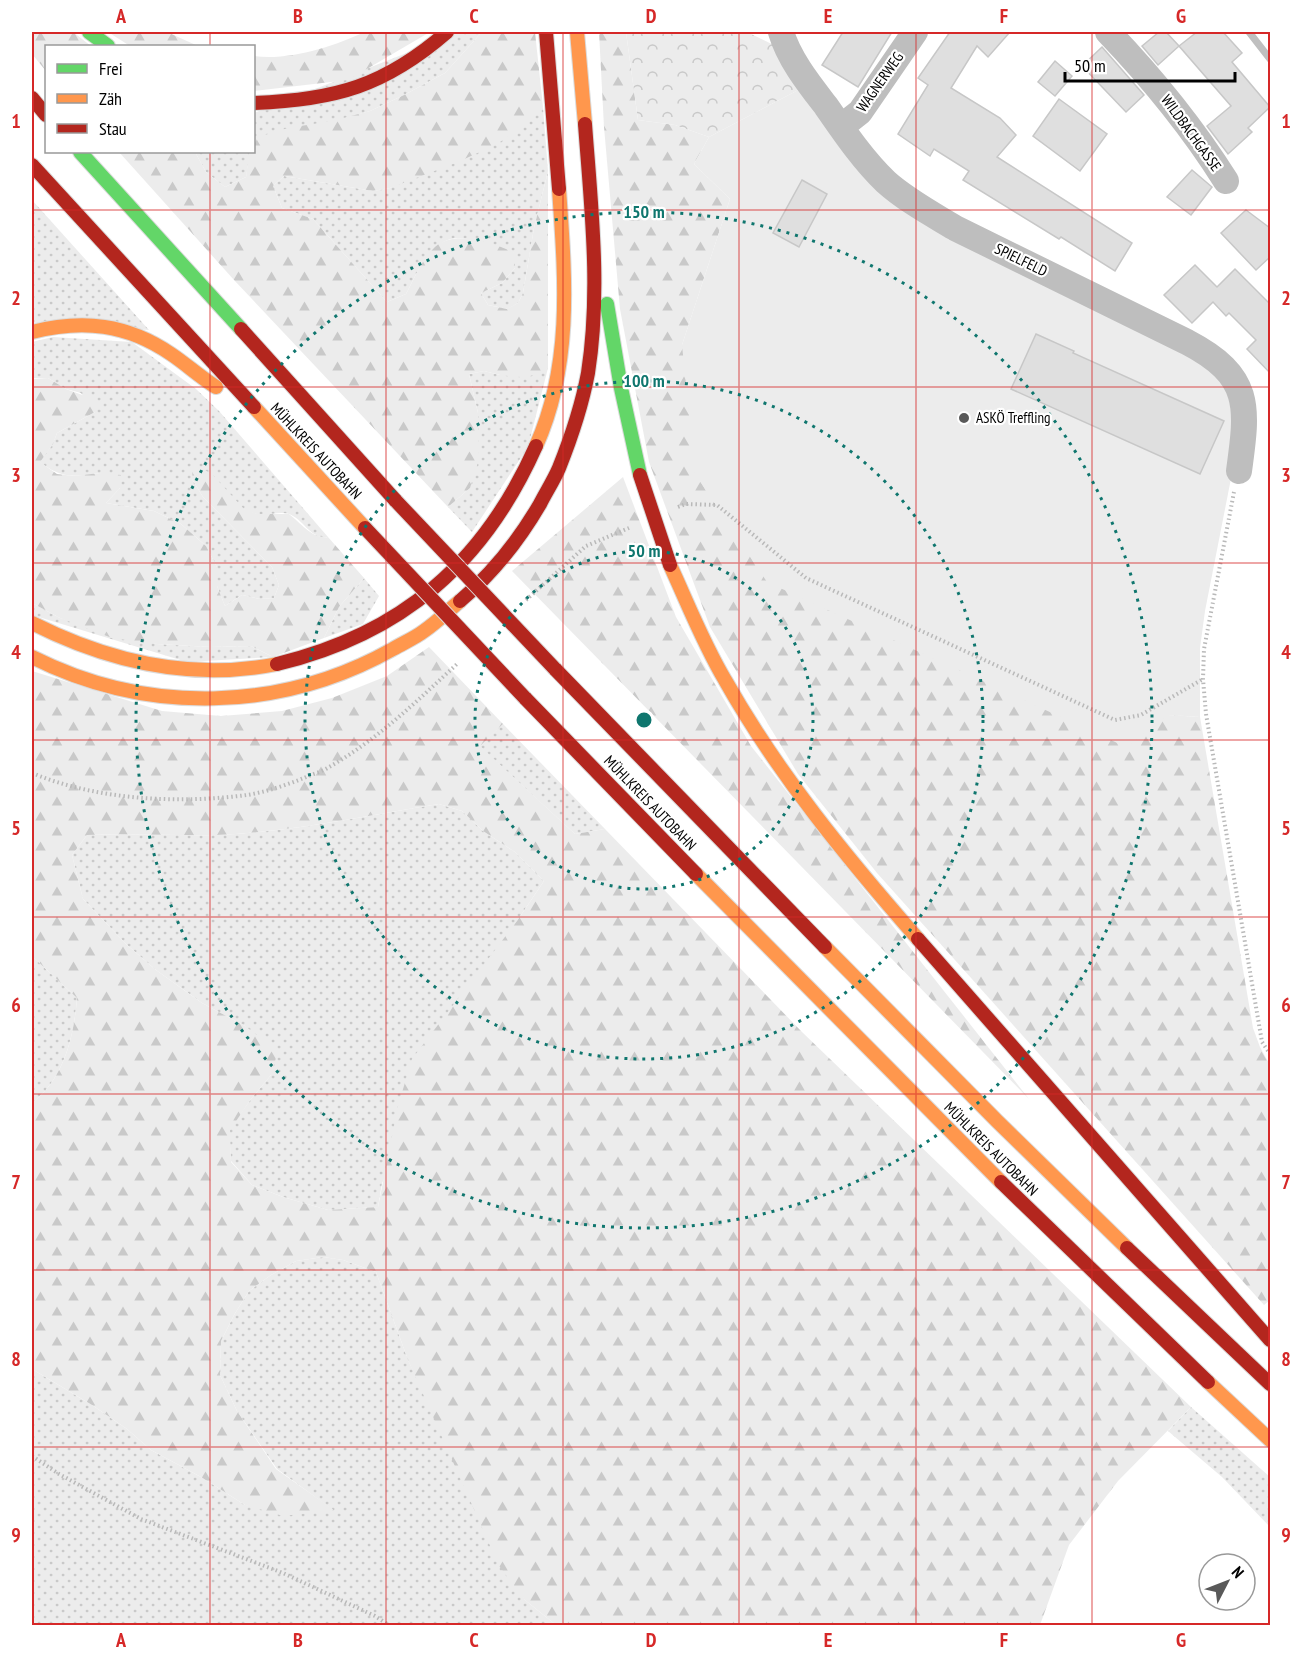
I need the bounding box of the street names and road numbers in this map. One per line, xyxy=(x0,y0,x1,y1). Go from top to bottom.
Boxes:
street label: WAGNERWEG xyxy=(852,48,907,115)
street label: WILDBACHGASSE xyxy=(1157,91,1226,175)
street label: SPIELFELD xyxy=(992,239,1051,280)
street label: MÜHLKREIS AUTOBAHN xyxy=(267,398,366,503)
street label: MÜHLKREIS AUTOBAHN xyxy=(600,751,701,854)
street label: MÜHLKREIS AUTOBAHN xyxy=(940,1098,1042,1200)

